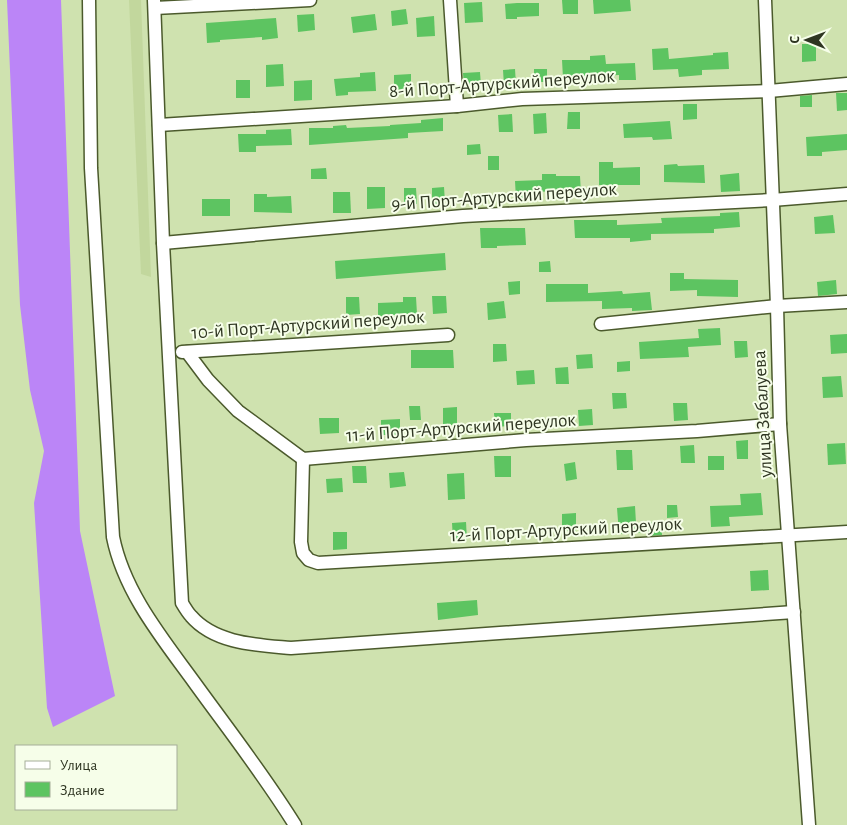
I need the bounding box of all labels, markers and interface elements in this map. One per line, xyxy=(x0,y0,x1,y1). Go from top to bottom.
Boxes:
north arrow xyxy=(782,15,832,65)
text: С xyxy=(788,36,802,44)
street label: 8-й Порт-Артурский переулок xyxy=(389,67,616,101)
street label: 9-й Порт-Артурский переулок xyxy=(391,180,618,214)
street label: 10-й Порт-Артурский переулок xyxy=(191,307,426,343)
street label: улица Забалуева xyxy=(750,350,776,479)
street label: 11-й Порт-Артурский переулок xyxy=(346,410,577,446)
street label: 12-й Порт-Артурский переулок xyxy=(449,514,683,546)
legend xyxy=(15,745,178,810)
text: Улица xyxy=(60,758,97,773)
text: Здание xyxy=(60,783,105,798)

